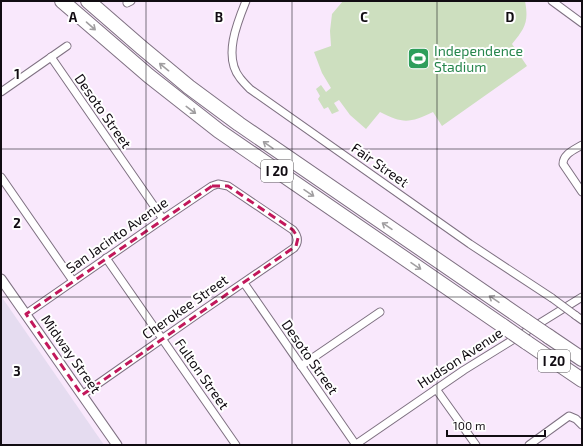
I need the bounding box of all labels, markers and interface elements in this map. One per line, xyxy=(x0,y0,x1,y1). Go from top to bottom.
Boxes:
text: A xyxy=(69,9,78,25)
text: B xyxy=(215,9,223,25)
text: C xyxy=(360,9,368,25)
text: D xyxy=(506,9,515,25)
one-way arrow xyxy=(86,22,97,31)
place label: Independence Stadium xyxy=(434,42,523,75)
sports icon: Independence Stadium xyxy=(406,46,432,72)
one-way arrow xyxy=(159,62,170,71)
text: 1 xyxy=(14,66,20,82)
street label: Desoto Street xyxy=(71,70,135,151)
one-way arrow xyxy=(186,105,197,114)
street label: Fair Street xyxy=(348,139,412,190)
one-way arrow xyxy=(263,140,274,149)
road number: I 20 xyxy=(261,160,293,182)
one-way arrow xyxy=(303,189,314,197)
street label: San Jacinto Avenue xyxy=(63,193,171,276)
text: 2 xyxy=(13,215,21,231)
one-way arrow xyxy=(382,222,393,230)
one-way arrow xyxy=(410,262,421,270)
street label: Cherokee Street xyxy=(138,271,231,343)
one-way arrow xyxy=(489,295,500,303)
street label: Midway Street xyxy=(38,311,105,396)
street label: Desoto Street xyxy=(278,316,342,397)
street label: Hudson Avenue xyxy=(414,324,506,391)
street label: Fulton Street xyxy=(172,335,233,413)
road number: I 20 xyxy=(538,350,570,372)
text: 3 xyxy=(13,363,21,379)
scale bar xyxy=(447,412,545,438)
text: 100 m xyxy=(453,418,485,432)

